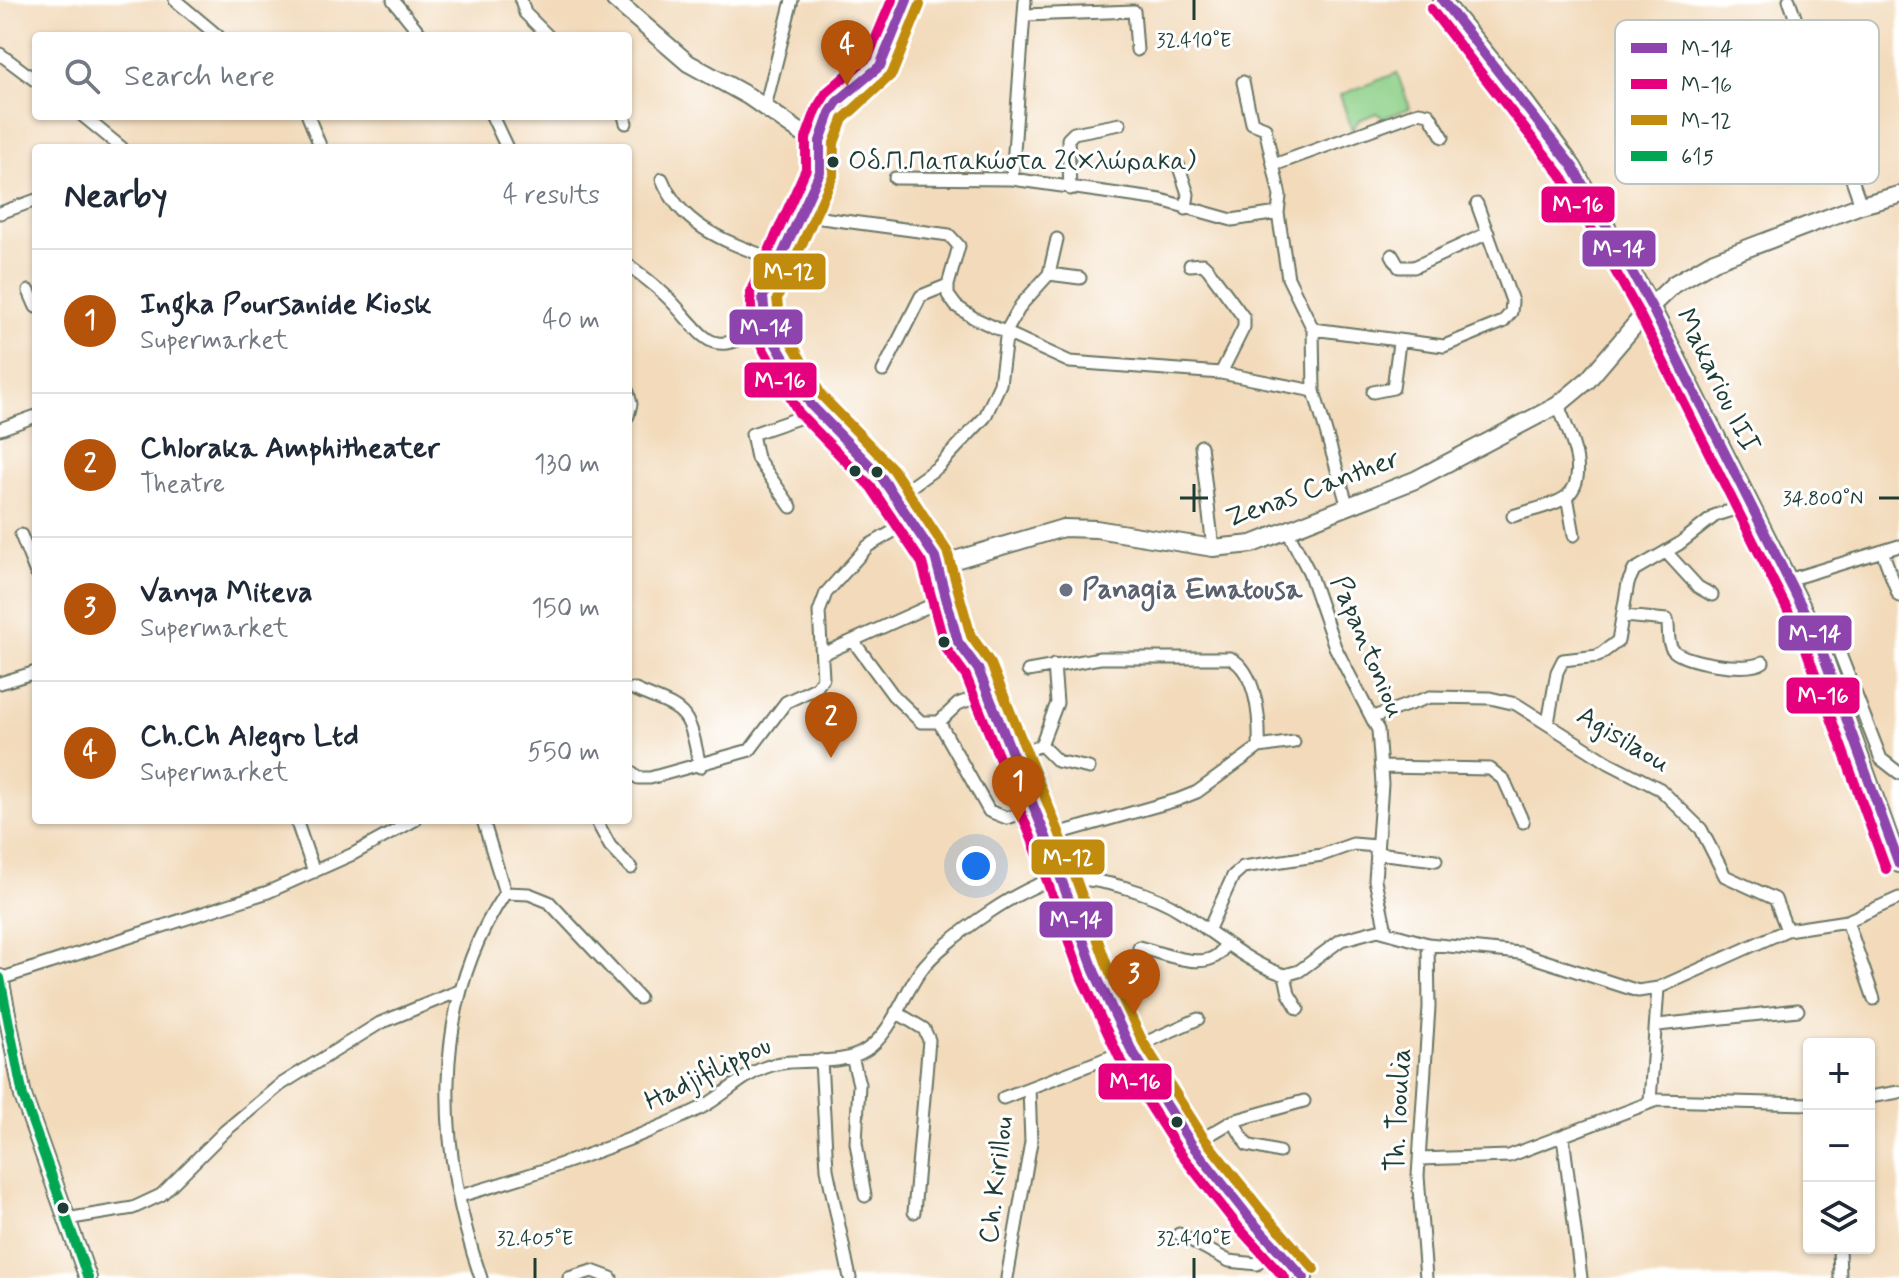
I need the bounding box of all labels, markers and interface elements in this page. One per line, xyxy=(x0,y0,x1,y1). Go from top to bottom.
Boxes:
pin: 4 xyxy=(821,20,873,86)
legend xyxy=(1615,20,1879,184)
text: 32.410°E xyxy=(1157,28,1232,55)
search box xyxy=(32,32,632,120)
text: M-14 xyxy=(1681,36,1733,64)
icon: search xyxy=(60,54,104,98)
text: Search here xyxy=(124,57,275,96)
text: M-16 xyxy=(1681,72,1732,100)
text: M-12 xyxy=(1681,108,1732,136)
text: 615 xyxy=(1681,144,1714,172)
place label: Οδ.Π.Παπακώστα 2(Χλώρακα) xyxy=(848,145,1196,179)
marker: Οδ.Π.Παπακώστα 2(Χλώρακα) xyxy=(825,154,841,170)
text: Nearby xyxy=(64,174,168,219)
text: 4 results xyxy=(503,179,600,213)
line badge: M-16 xyxy=(1540,185,1616,224)
text: M-16 xyxy=(1552,192,1604,220)
line badge: M-14 xyxy=(1581,229,1657,268)
text: M-14 xyxy=(1593,236,1646,264)
line badge: M-12 xyxy=(752,252,827,291)
text: M-12 xyxy=(764,259,814,287)
text: Ingka Poursanide Kiosk xyxy=(140,285,431,324)
street label: Makariou III xyxy=(1666,303,1768,459)
text: 1 xyxy=(84,304,96,338)
text: 40 m xyxy=(542,304,600,338)
line badge: M-14 xyxy=(728,308,804,346)
text: M-14 xyxy=(740,315,793,343)
text: Supermarket xyxy=(140,324,288,358)
line badge: M-16 xyxy=(743,361,818,399)
text: M-16 xyxy=(754,368,806,396)
text: Chloraka Amphitheater xyxy=(140,429,440,468)
street label: Zenas Canther xyxy=(1221,440,1405,538)
text: 2 xyxy=(84,448,96,482)
text: 130 m xyxy=(534,448,600,482)
unlabelled marker xyxy=(847,463,863,479)
unlabelled marker xyxy=(869,464,885,480)
text: Theatre xyxy=(140,468,225,502)
text: 34.800°N xyxy=(1783,486,1863,513)
street label: Papantoniou xyxy=(1321,570,1413,724)
place label: Panagia Ematousa xyxy=(1082,572,1304,612)
text: Vanya Miteva xyxy=(140,573,313,612)
marker: Panagia Ematousa xyxy=(1057,581,1075,599)
text: 3 xyxy=(84,592,96,626)
text: 150 m xyxy=(531,592,600,626)
text: Supermarket xyxy=(140,612,288,646)
line badge: M-14 xyxy=(1777,614,1853,652)
text: M-14 xyxy=(1789,621,1842,649)
unlabelled marker xyxy=(936,634,952,650)
line badge: M-16 xyxy=(1785,676,1861,715)
text: M-16 xyxy=(1797,683,1849,711)
pin: 2 xyxy=(805,692,857,758)
street label: Agisilaou xyxy=(1569,698,1677,782)
text: Ch.Ch Alegro Ltd xyxy=(140,717,359,756)
text: 4 xyxy=(82,736,98,770)
text: 550 m xyxy=(527,736,600,770)
text: Supermarket xyxy=(140,756,288,790)
pin: 1 xyxy=(992,756,1044,822)
line badge: M-12 xyxy=(1030,838,1106,876)
text: M-12 xyxy=(1043,845,1093,873)
your location xyxy=(956,846,996,886)
line badge: M-14 xyxy=(1038,900,1114,939)
text: M-14 xyxy=(1050,907,1103,935)
pin: 3 xyxy=(1108,949,1160,1015)
street label: Hadjifilippou xyxy=(639,1027,777,1121)
map controls xyxy=(1803,1038,1875,1254)
button: + xyxy=(1803,1038,1875,1110)
street label: Th. Tooulia xyxy=(1377,1047,1421,1173)
line badge: M-16 xyxy=(1097,1062,1173,1101)
text: M-16 xyxy=(1109,1069,1161,1097)
button: − xyxy=(1803,1110,1875,1182)
street label: Ch. Kirillou xyxy=(971,1114,1023,1246)
unlabelled marker xyxy=(1169,1114,1185,1130)
button: layers xyxy=(1803,1182,1875,1254)
unlabelled marker xyxy=(55,1200,71,1216)
text: 32.405°E xyxy=(497,1226,573,1253)
text: 32.410°E xyxy=(1157,1226,1232,1253)

